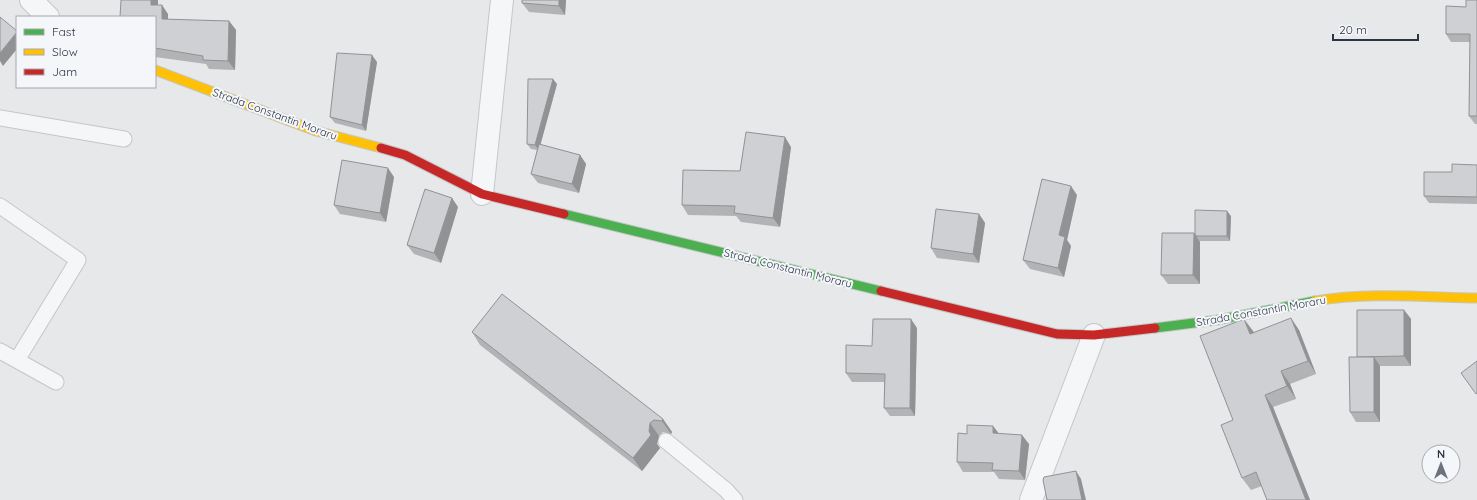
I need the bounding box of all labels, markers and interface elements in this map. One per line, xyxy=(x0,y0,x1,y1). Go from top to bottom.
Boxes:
legend xyxy=(16,16,156,88)
scale bar xyxy=(1333,16,1418,42)
text: 20 m xyxy=(1339,22,1367,37)
text: Fast xyxy=(52,24,76,39)
text: Slow xyxy=(52,44,78,59)
text: Jam xyxy=(52,64,77,79)
street label: Strada Constantin Moraru xyxy=(211,85,339,143)
street label: Strada Constantin Moraru xyxy=(722,245,854,291)
street label: Strada Constantin Moraru xyxy=(1195,293,1327,329)
north arrow xyxy=(1421,444,1461,484)
text: N xyxy=(1437,447,1445,461)

